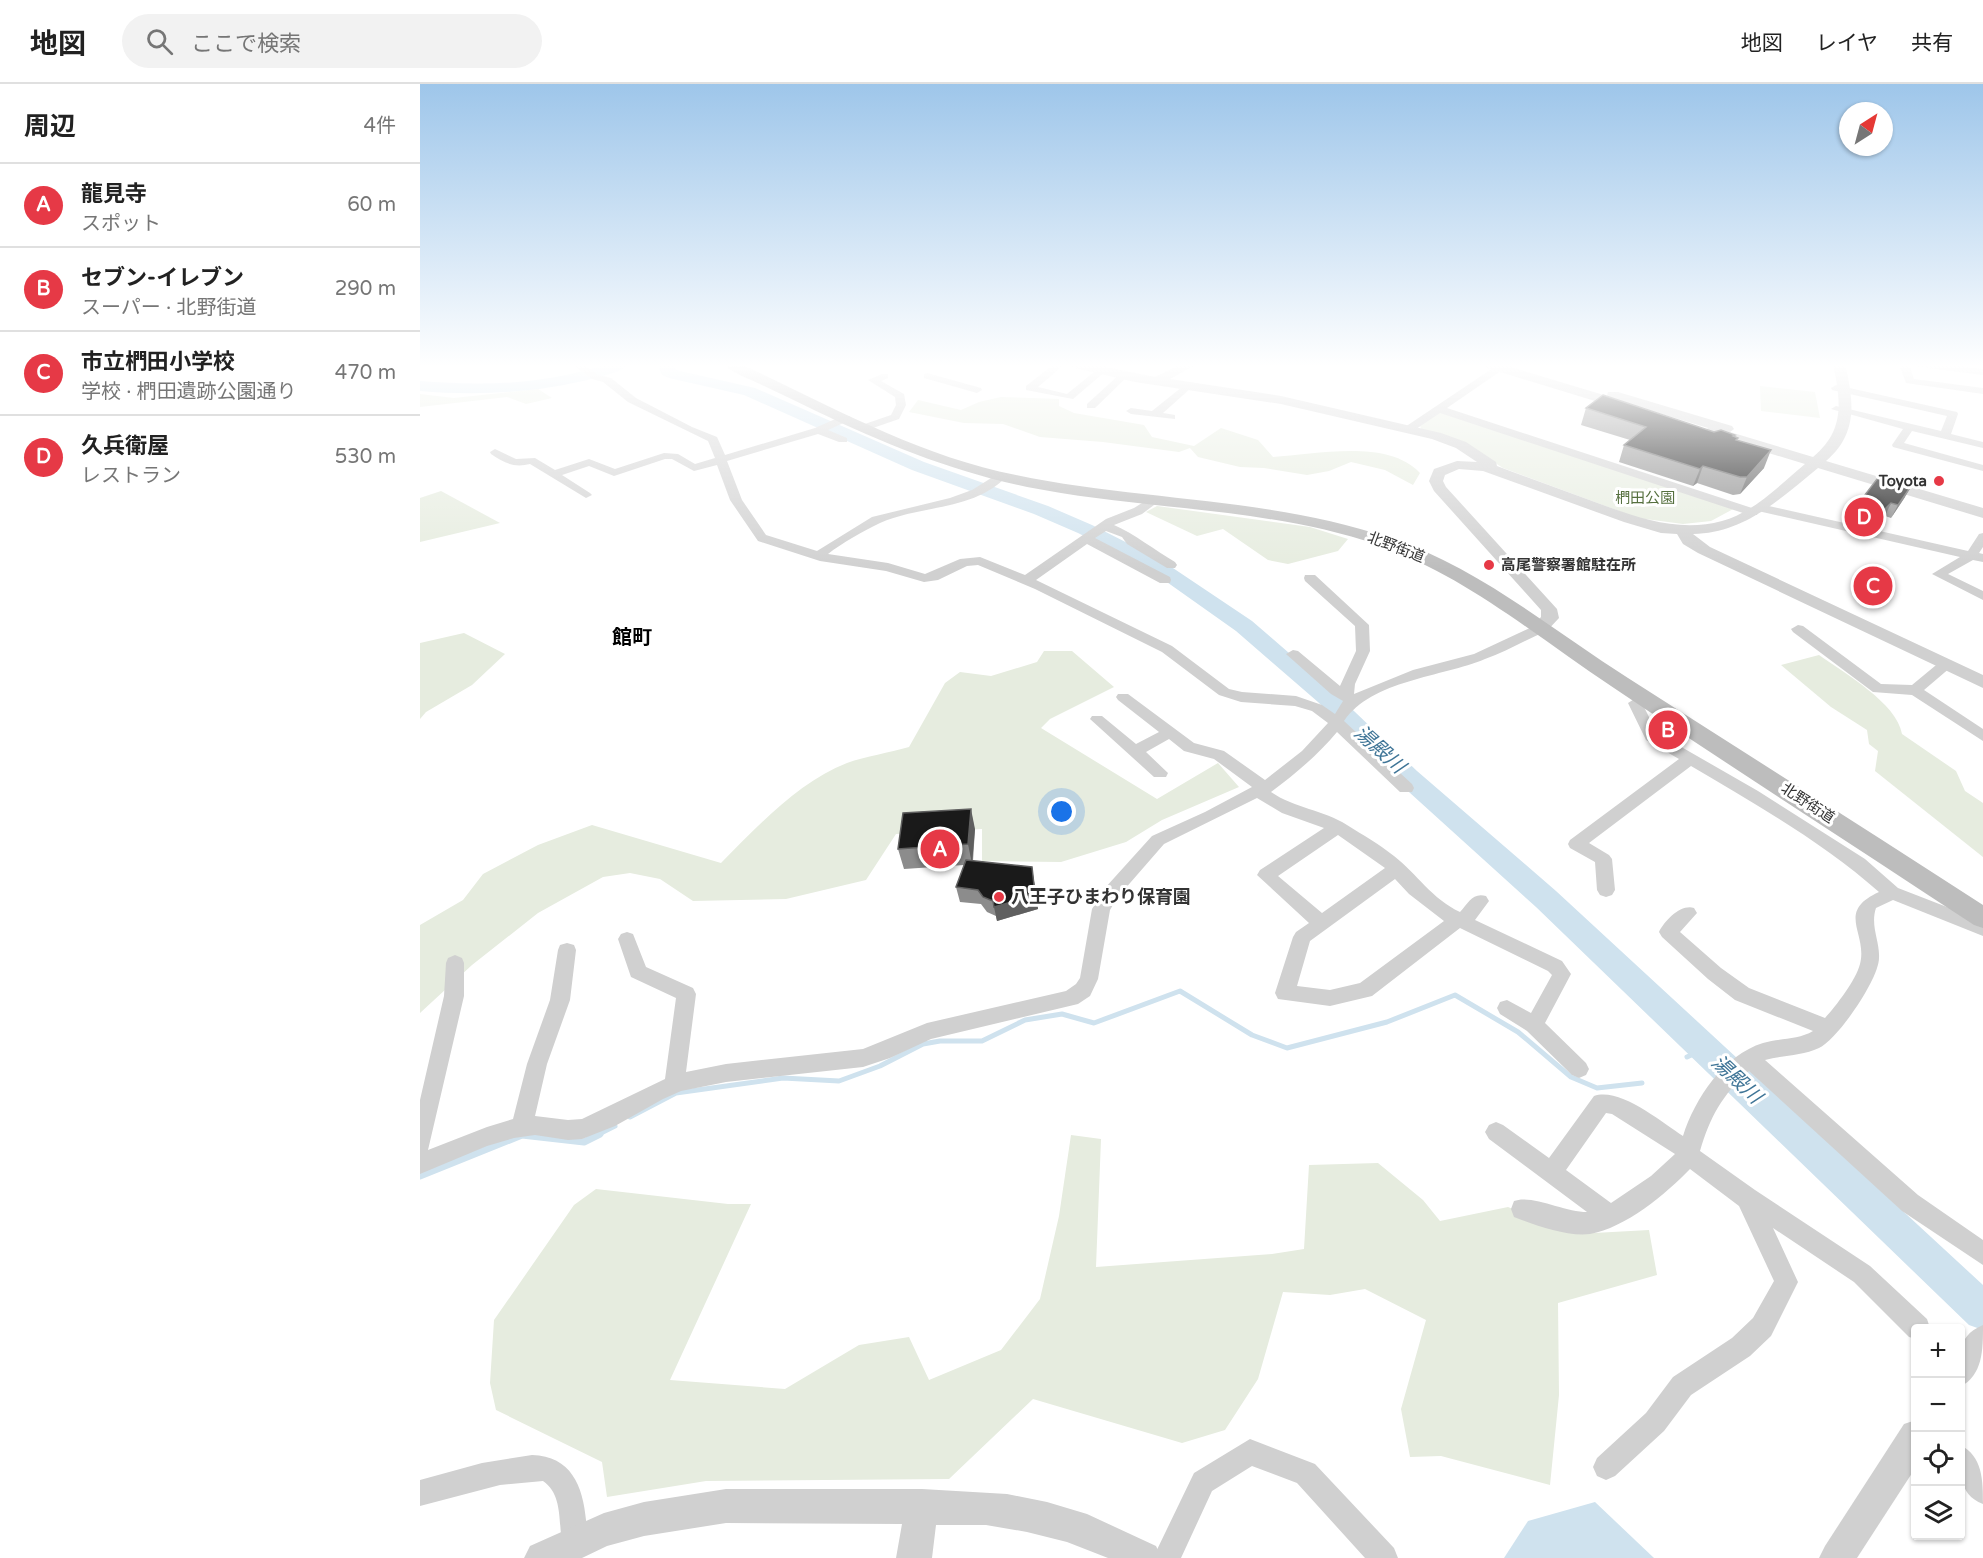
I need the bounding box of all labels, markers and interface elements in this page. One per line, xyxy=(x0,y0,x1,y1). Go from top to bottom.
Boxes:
search box xyxy=(122,14,542,68)
icon: search xyxy=(143,25,176,58)
text: 地図 xyxy=(30,27,86,61)
text: ここで検索 xyxy=(191,31,301,57)
text: 地図 xyxy=(1741,31,1783,56)
text: レイヤ xyxy=(1816,31,1878,56)
text: 共有 xyxy=(1911,31,1953,56)
north arrow xyxy=(1839,102,1893,156)
text: 周辺 xyxy=(24,111,76,142)
text: 4件 xyxy=(363,114,396,138)
text: 龍見寺 xyxy=(81,181,147,207)
text: A xyxy=(36,193,51,217)
text: 60 m xyxy=(347,193,396,217)
text: スポット xyxy=(81,212,161,236)
text: セブン-イレブン xyxy=(81,265,244,291)
text: B xyxy=(37,277,50,301)
text: 290 m xyxy=(335,277,396,301)
text: スーパー · 北野街道 xyxy=(81,296,256,320)
text: 市立椚田小学校 xyxy=(81,349,235,375)
text: C xyxy=(37,361,50,385)
text: 470 m xyxy=(335,361,396,385)
text: 学校 · 椚田遺跡公園通り xyxy=(81,380,297,404)
text: 久兵衛屋 xyxy=(81,433,169,459)
text: D xyxy=(36,445,51,469)
text: 530 m xyxy=(335,445,396,469)
text: レストラン xyxy=(81,464,181,488)
place label: Toyota xyxy=(1878,472,1927,491)
marker: Toyota xyxy=(1932,474,1946,488)
park label: 椚田公園 xyxy=(1615,489,1675,507)
pin: D xyxy=(1844,494,1884,540)
street label: 北野街道 xyxy=(1365,528,1427,566)
place label: 高尾警察署館駐在所 xyxy=(1501,556,1636,574)
marker: 高尾警察署館駐在所 xyxy=(1482,558,1496,572)
pin: C xyxy=(1854,564,1892,608)
district label: 館町 xyxy=(612,626,652,650)
pin: B xyxy=(1648,708,1688,752)
water label: 湯殿川 xyxy=(1349,721,1411,780)
street label: 北野街道 xyxy=(1778,779,1838,827)
your location xyxy=(1047,797,1076,826)
pin: A xyxy=(920,826,960,872)
place label: 八王子ひまわり保育園 xyxy=(1011,886,1191,908)
marker: 八王子ひまわり保育園 xyxy=(992,890,1006,904)
water label: 湯殿川 xyxy=(1706,1050,1768,1110)
map controls xyxy=(1911,1324,1965,1540)
button: + xyxy=(1911,1324,1965,1378)
button: − xyxy=(1911,1378,1965,1432)
button: locate xyxy=(1911,1432,1965,1486)
button: layers xyxy=(1911,1486,1965,1540)

